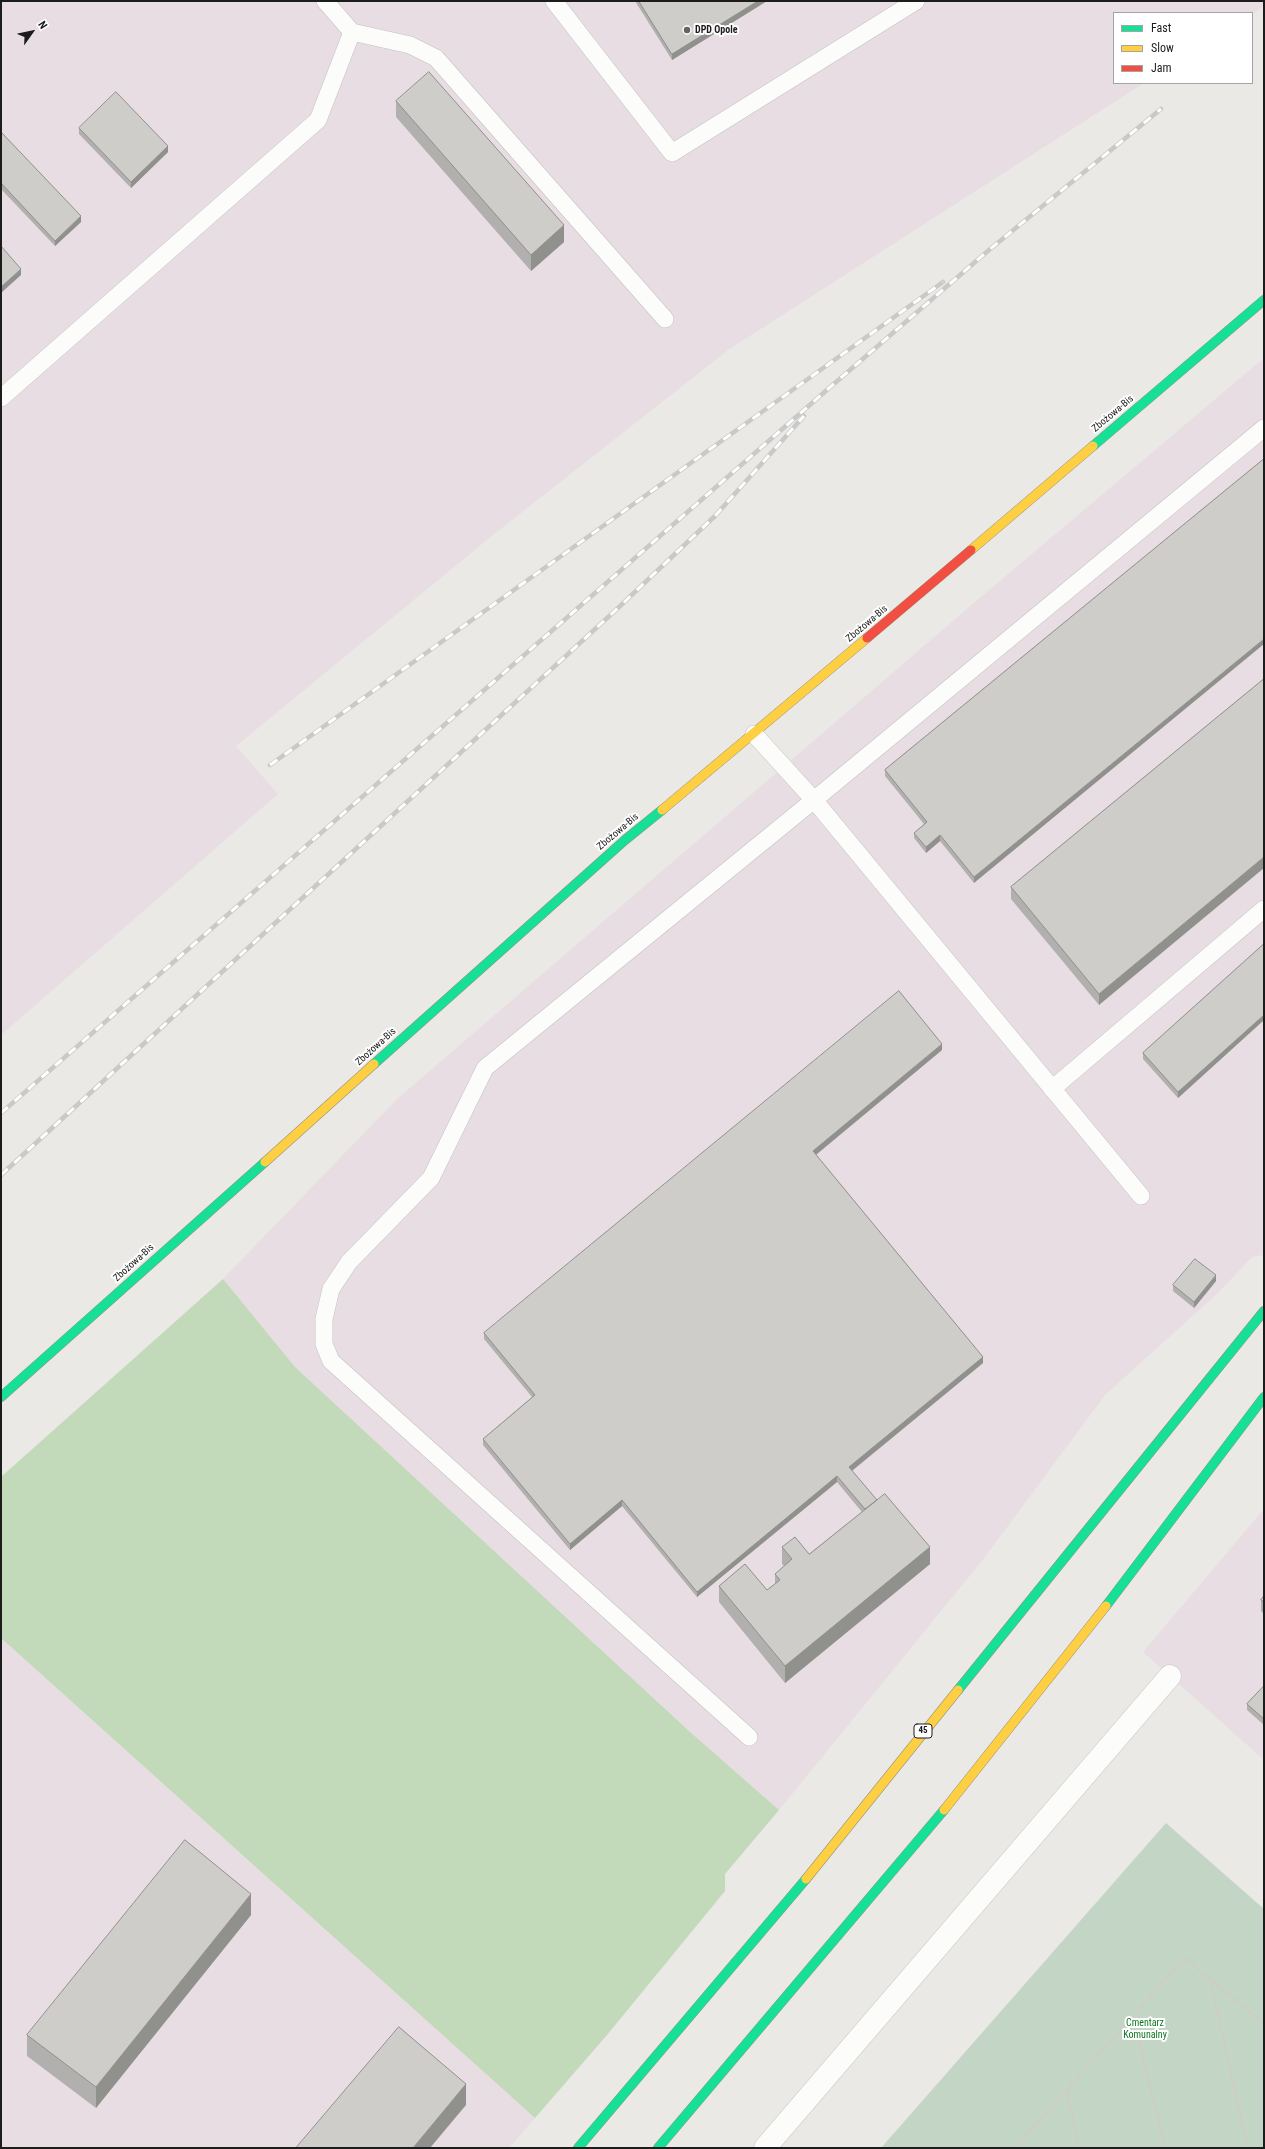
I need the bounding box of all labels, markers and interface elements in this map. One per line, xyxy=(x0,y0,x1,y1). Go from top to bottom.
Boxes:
north arrow xyxy=(12,12,52,52)
legend xyxy=(1113,12,1253,84)
text: N xyxy=(35,19,50,32)
text: Fast xyxy=(1151,21,1171,35)
place label: DPD Opole xyxy=(695,24,738,36)
marker: DPD Opole xyxy=(682,25,692,35)
text: Slow xyxy=(1151,41,1174,55)
text: Jam xyxy=(1151,61,1172,75)
street label: Zbożowa-Bis xyxy=(1090,393,1136,435)
street label: Zbożowa-Bis xyxy=(844,603,890,645)
street label: Zbożowa-Bis xyxy=(595,811,641,853)
street label: Zbożowa-Bis xyxy=(353,1026,399,1068)
street label: Zbożowa-Bis xyxy=(111,1242,157,1284)
road number: 45 xyxy=(914,1724,932,1738)
park label: Cmentarz Komunalny xyxy=(1123,2017,1167,2040)

